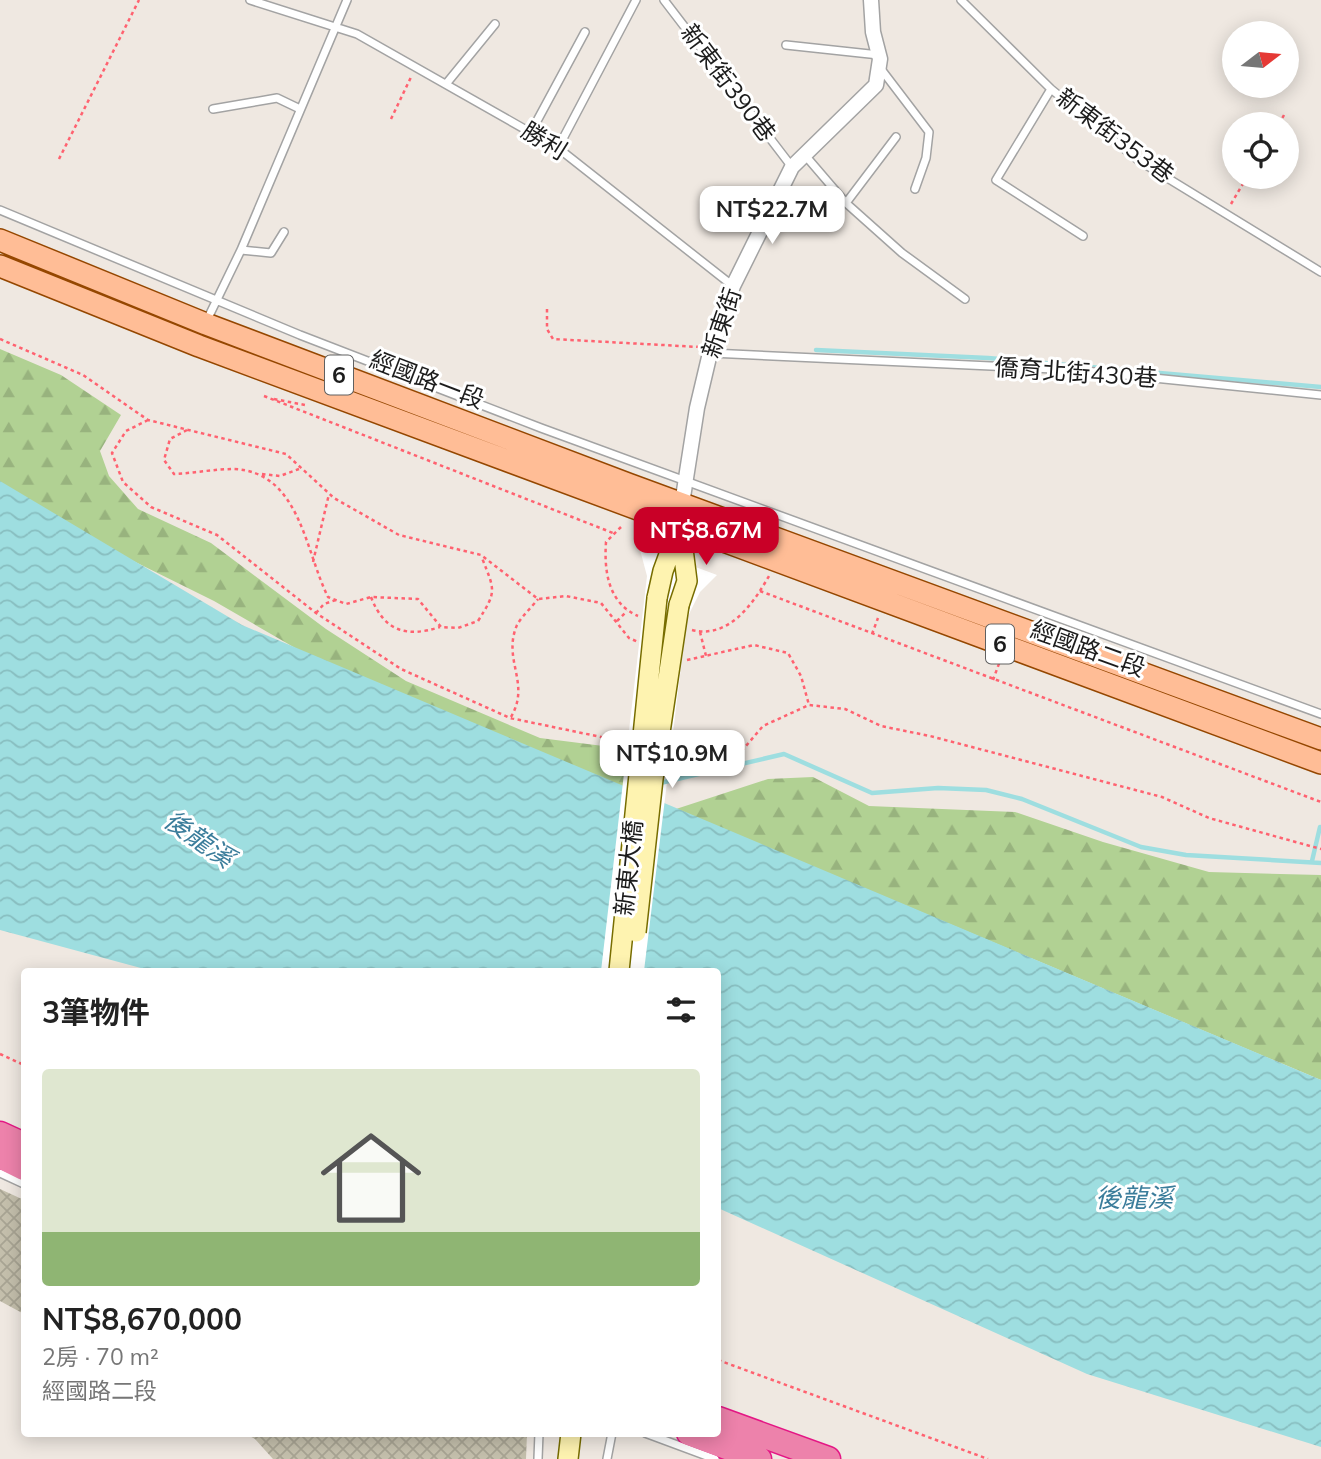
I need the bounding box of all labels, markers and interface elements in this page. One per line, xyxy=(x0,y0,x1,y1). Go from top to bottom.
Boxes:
street label: 新東街390巷 xyxy=(675,18,783,147)
north arrow xyxy=(1222,21,1298,98)
map controls xyxy=(1222,21,1299,189)
street label: 新東街353巷 xyxy=(1051,81,1180,189)
button: locate xyxy=(1222,112,1299,189)
street label: 勝利 xyxy=(516,115,573,166)
pin: NT$22.7M xyxy=(700,187,844,246)
text: NT$22.7M xyxy=(716,194,828,223)
street label: 新東街 xyxy=(695,284,747,362)
street label: 經國路一段 xyxy=(366,344,489,415)
street label: 僑育北街430巷 xyxy=(994,351,1159,393)
road number: 6 xyxy=(325,356,353,394)
pin: NT$8.67M xyxy=(634,508,778,567)
text: NT$8.67M xyxy=(650,515,762,544)
street label: 經國路二段 xyxy=(1027,613,1150,683)
road number: 6 xyxy=(986,624,1014,664)
pin: NT$10.9M xyxy=(600,730,744,790)
text: NT$10.9M xyxy=(616,738,728,767)
water label: 後龍溪 xyxy=(158,803,244,877)
street label: 新東大橋 xyxy=(608,819,648,917)
icon: filters xyxy=(662,991,700,1029)
text: 3筆物件 xyxy=(42,993,150,1031)
icon: home xyxy=(308,1115,434,1241)
water label: 後龍溪 xyxy=(1095,1181,1177,1214)
text: NT$8,670,000 xyxy=(42,1300,242,1338)
text: 2房 · 70 m² xyxy=(42,1342,159,1371)
text: 經國路二段 xyxy=(42,1376,157,1405)

